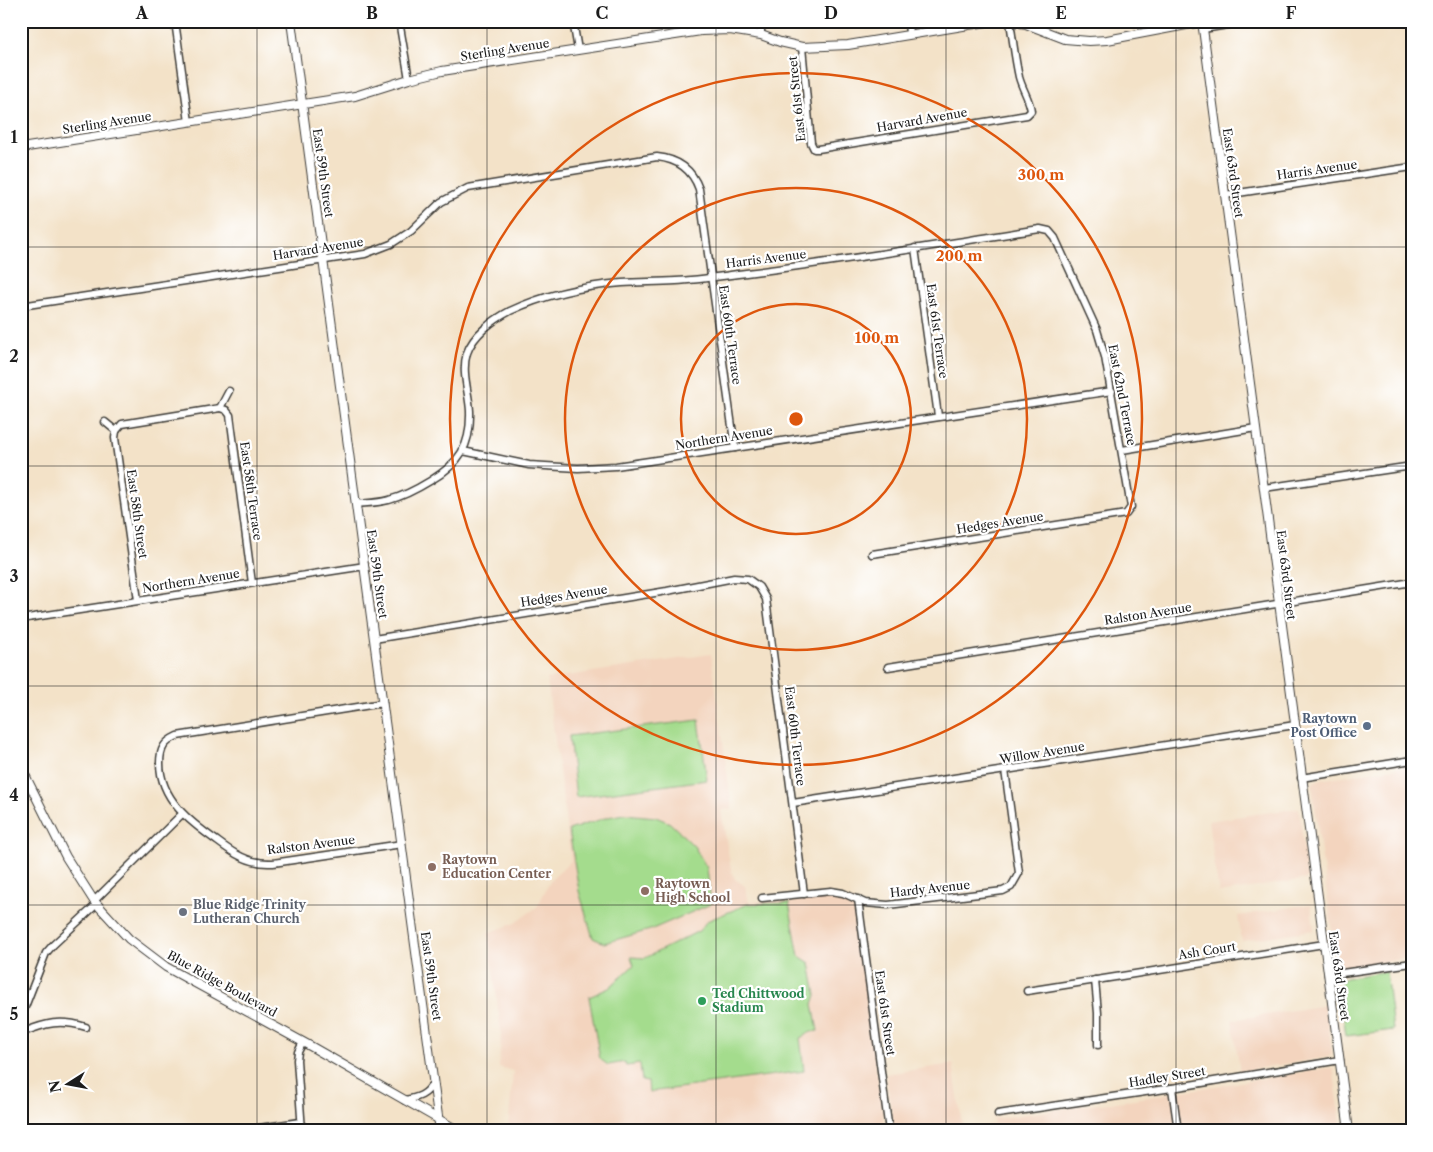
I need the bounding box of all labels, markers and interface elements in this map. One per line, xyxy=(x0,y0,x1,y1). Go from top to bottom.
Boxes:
text: A xyxy=(135,3,149,23)
text: B xyxy=(366,3,378,23)
text: C xyxy=(596,3,608,23)
text: D xyxy=(824,3,838,23)
text: E xyxy=(1055,3,1067,23)
text: F xyxy=(1286,3,1297,23)
street label: Sterling Avenue xyxy=(459,35,551,64)
street label: East 61st Street xyxy=(784,55,808,143)
street label: Harvard Avenue xyxy=(875,104,969,135)
street label: Sterling Avenue xyxy=(61,108,153,137)
text: 1 xyxy=(10,127,18,147)
street label: East 59th Street xyxy=(310,127,337,219)
street label: East 63rd Street xyxy=(1220,127,1247,219)
street label: Harris Avenue xyxy=(1276,156,1358,183)
text: 300 m xyxy=(1018,165,1064,184)
street label: Harvard Avenue xyxy=(271,234,365,263)
street label: Harris Avenue xyxy=(725,246,807,271)
text: 200 m xyxy=(936,246,982,265)
street label: East 61st Terrace xyxy=(923,283,952,380)
street label: East 60th Terrace xyxy=(716,284,745,386)
text: 100 m xyxy=(855,328,899,347)
street label: East 62nd Terrace xyxy=(1105,343,1140,447)
text: 2 xyxy=(9,346,19,366)
centre of rings xyxy=(787,410,805,428)
street label: Northern Avenue xyxy=(674,422,774,453)
street label: East 58th Terrace xyxy=(237,441,266,541)
street label: East 58th Street xyxy=(124,468,151,560)
street label: Hedges Avenue xyxy=(955,508,1045,537)
street label: East 59th Street xyxy=(364,528,391,620)
street label: East 63rd Street xyxy=(1274,529,1300,621)
street label: Northern Avenue xyxy=(141,565,241,596)
text: 3 xyxy=(9,566,19,586)
street label: Hedges Avenue xyxy=(519,581,609,610)
street label: Ralston Avenue xyxy=(1103,599,1193,628)
street label: East 60th Terrace xyxy=(782,685,809,787)
place label: Raytown Post Office xyxy=(1291,711,1358,740)
marker: Raytown Post Office xyxy=(1361,720,1373,732)
street label: Willow Avenue xyxy=(997,738,1086,767)
text: 4 xyxy=(9,785,19,805)
street label: Ralston Avenue xyxy=(266,832,356,857)
place label: Raytown Education Center xyxy=(442,852,551,881)
marker: Raytown Education Center xyxy=(426,861,438,873)
place label: Raytown High School xyxy=(655,876,730,905)
street label: Hardy Avenue xyxy=(889,877,971,900)
marker: Raytown High School xyxy=(639,885,651,897)
place label: Blue Ridge Trinity Lutheran Church xyxy=(193,897,307,926)
marker: Blue Ridge Trinity Lutheran Church xyxy=(177,906,189,918)
street label: East 59th Street xyxy=(418,930,445,1022)
street label: East 63rd Street xyxy=(1326,930,1353,1022)
street label: Ash Court xyxy=(1176,938,1238,963)
street label: Blue Ridge Boulevard xyxy=(165,947,280,1020)
street label: East 61st Street xyxy=(872,969,899,1057)
place label: Ted Chittwood Stadium xyxy=(712,986,805,1015)
marker: Ted Chittwood Stadium xyxy=(696,995,708,1007)
text: 5 xyxy=(10,1004,19,1024)
north arrow xyxy=(42,1060,92,1110)
street label: Hadley Street xyxy=(1128,1063,1207,1090)
text: N xyxy=(45,1079,65,1094)

